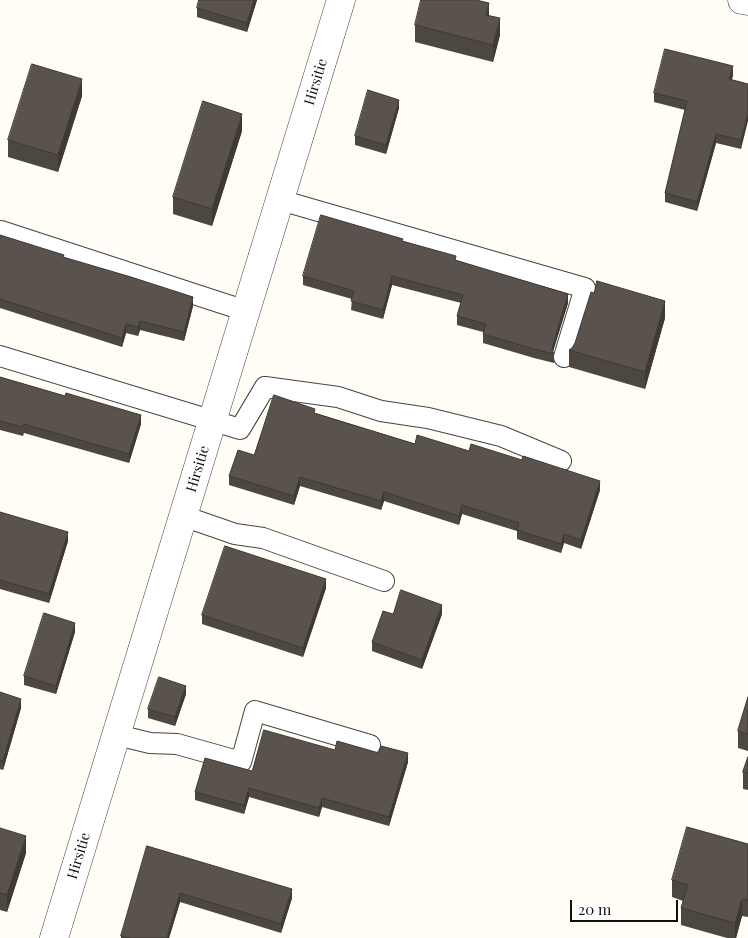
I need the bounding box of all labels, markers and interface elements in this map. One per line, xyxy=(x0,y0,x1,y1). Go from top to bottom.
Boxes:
street label: Hirsitie xyxy=(301,57,331,107)
street label: Hirsitie xyxy=(183,444,213,494)
street label: Hirsitie xyxy=(64,831,94,881)
scale bar xyxy=(573,890,680,922)
text: 20 m xyxy=(578,899,611,919)

